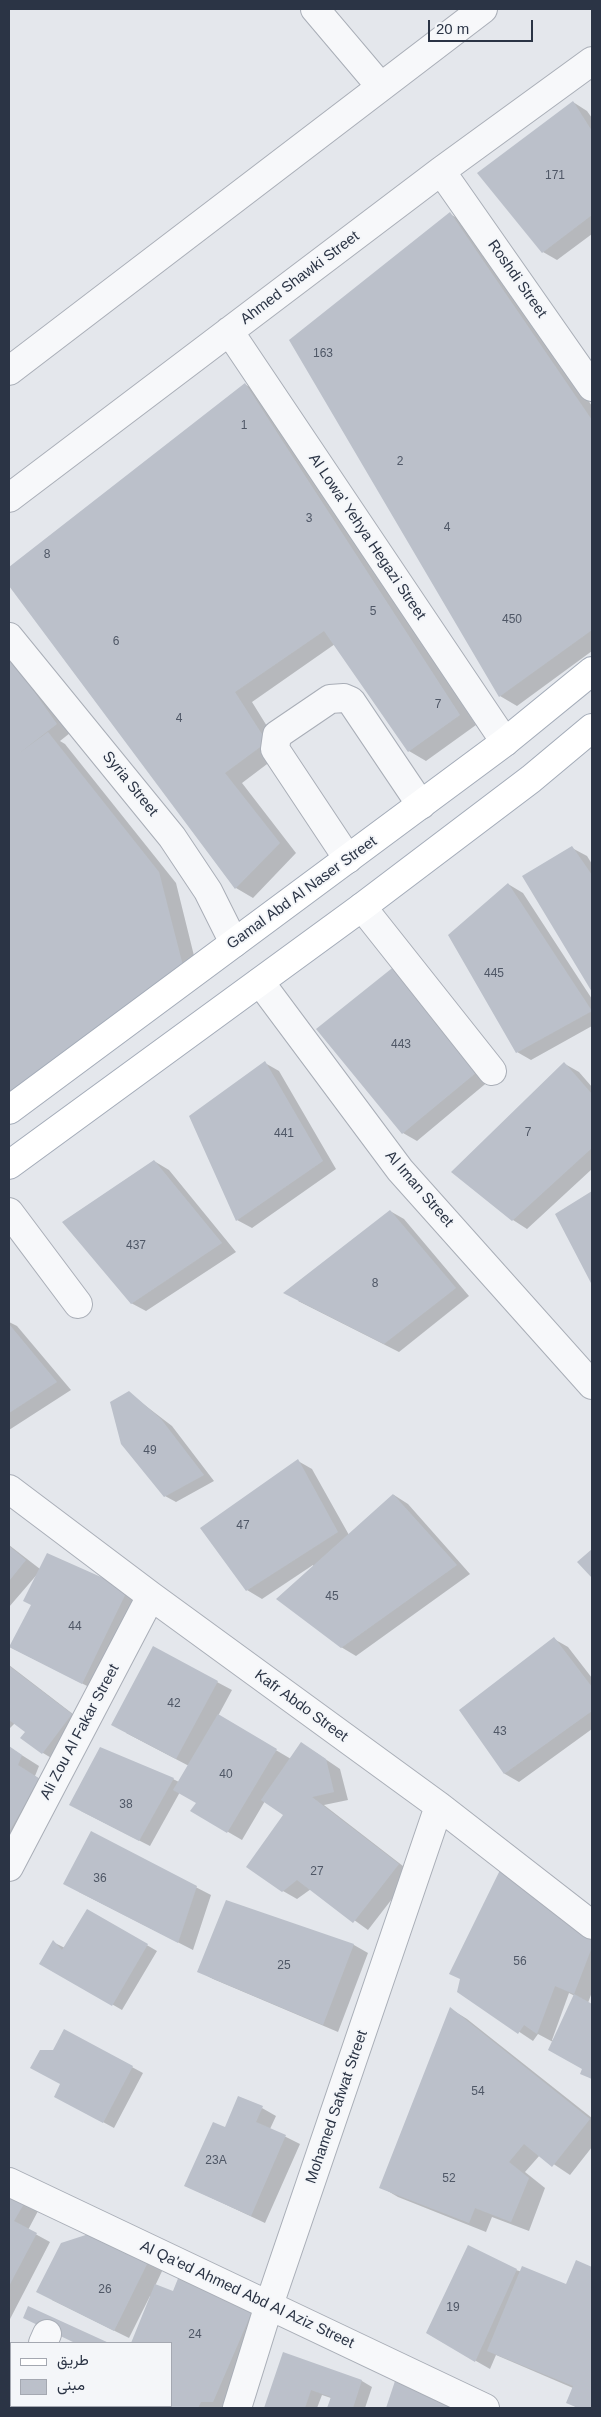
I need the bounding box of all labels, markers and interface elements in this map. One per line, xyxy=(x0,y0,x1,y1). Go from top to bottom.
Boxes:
scale bar xyxy=(431,10,536,42)
text: 20 m xyxy=(436,20,469,37)
house number: 171 xyxy=(545,169,565,183)
street label: Ahmed Shawki Street xyxy=(237,227,363,329)
street label: Roshdi Street xyxy=(484,237,550,321)
house number: 163 xyxy=(313,347,333,361)
house number: 1 xyxy=(241,419,247,433)
street label: Al Lowa' Yehya Hegazi Street xyxy=(305,450,429,624)
house number: 2 xyxy=(397,455,403,469)
house number: 3 xyxy=(306,512,312,526)
house number: 4 xyxy=(444,521,450,535)
house number: 8 xyxy=(44,548,50,562)
house number: 5 xyxy=(370,605,376,619)
house number: 450 xyxy=(502,613,522,627)
house number: 6 xyxy=(113,635,119,649)
house number: 7 xyxy=(435,698,441,712)
house number: 4 xyxy=(176,712,182,726)
street label: Syria Street xyxy=(98,748,162,820)
street label: Gamal Abd Al Naser Street xyxy=(224,833,380,953)
house number: 445 xyxy=(484,967,504,981)
house number: 443 xyxy=(391,1038,411,1052)
house number: 7 xyxy=(525,1126,531,1140)
house number: 441 xyxy=(274,1127,294,1141)
street label: Al Iman Street xyxy=(381,1147,457,1231)
house number: 437 xyxy=(126,1239,146,1253)
house number: 8 xyxy=(372,1277,378,1291)
house number: 49 xyxy=(143,1444,157,1458)
house number: 47 xyxy=(236,1519,250,1533)
house number: 45 xyxy=(325,1590,339,1604)
house number: 44 xyxy=(68,1620,82,1634)
street label: Ali Zou Al Fakar Street xyxy=(37,1661,123,1803)
street label: Kafr Abdo Street xyxy=(251,1666,351,1746)
house number: 42 xyxy=(167,1697,181,1711)
house number: 43 xyxy=(493,1725,507,1739)
house number: 40 xyxy=(219,1768,233,1782)
house number: 38 xyxy=(119,1798,133,1812)
house number: 27 xyxy=(310,1865,324,1879)
house number: 36 xyxy=(93,1872,107,1886)
house number: 56 xyxy=(513,1955,527,1969)
house number: 25 xyxy=(277,1959,291,1973)
street label: Mohamed Safwat Street xyxy=(302,2028,372,2186)
house number: 54 xyxy=(471,2085,485,2099)
house number: 23A xyxy=(205,2154,227,2168)
house number: 52 xyxy=(442,2172,456,2186)
street label: Al Qa'ed Ahmed Abd Al Aziz Street xyxy=(137,2237,357,2353)
house number: 26 xyxy=(98,2283,112,2297)
house number: 19 xyxy=(446,2301,460,2315)
house number: 24 xyxy=(188,2328,202,2342)
legend xyxy=(10,2342,172,2407)
text: طريق xyxy=(57,2351,89,2368)
text: مبنى xyxy=(57,2376,85,2393)

